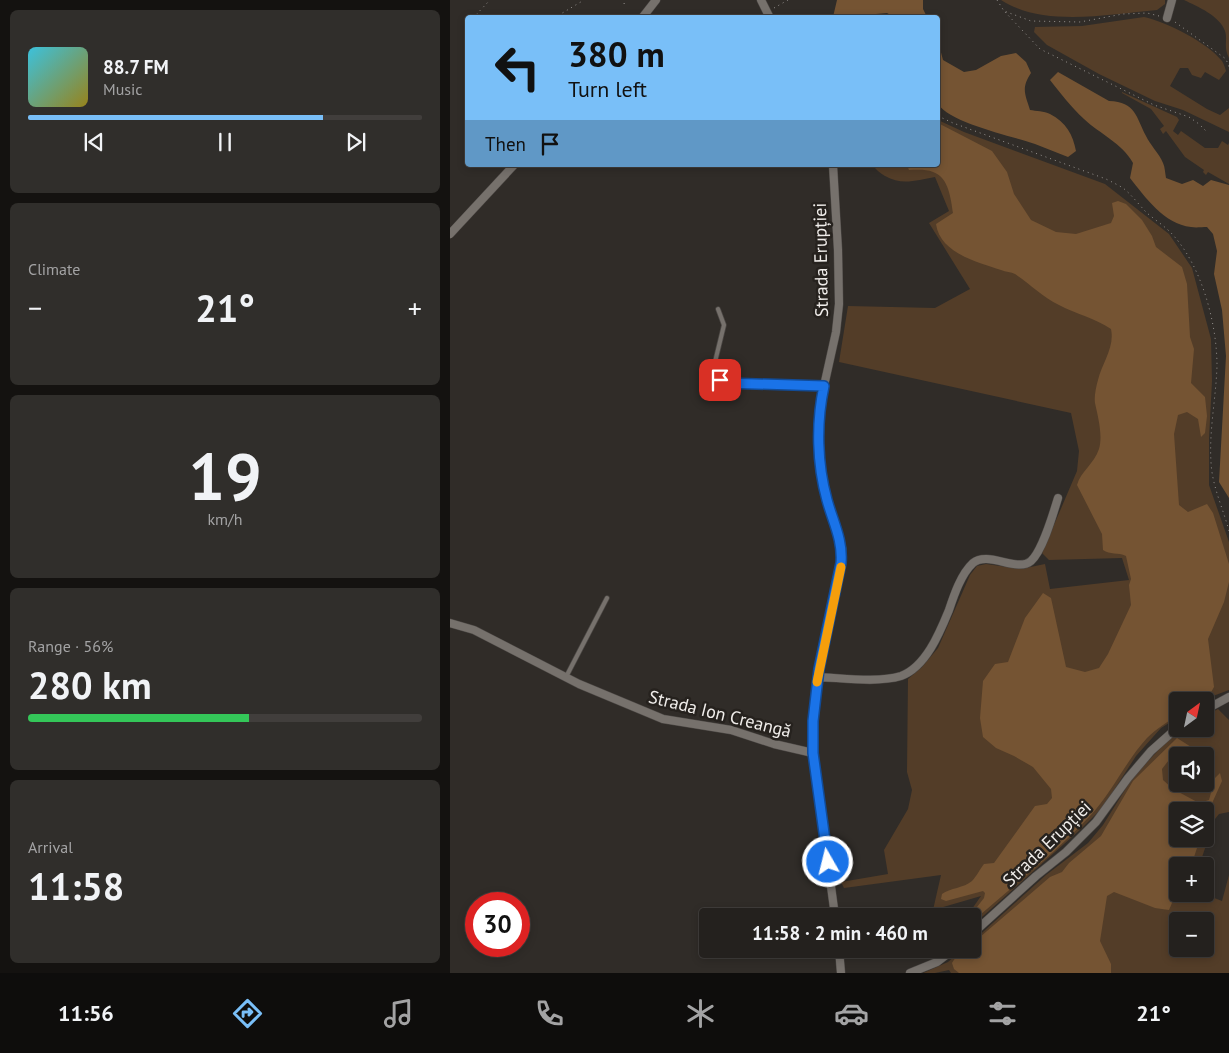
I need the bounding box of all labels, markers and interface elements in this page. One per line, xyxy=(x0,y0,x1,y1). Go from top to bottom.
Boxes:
text: 380 m xyxy=(568,31,665,77)
icon: left xyxy=(485,35,550,100)
text: 88.7 FM xyxy=(103,55,169,79)
text: Turn left xyxy=(568,75,647,103)
text: Music xyxy=(103,79,143,99)
icon: previous xyxy=(80,128,108,156)
icon: pause xyxy=(211,128,239,156)
icon: next xyxy=(342,128,370,156)
icon: arrive xyxy=(536,130,564,158)
text: Then xyxy=(485,132,526,156)
street label: Strada Erupției xyxy=(808,203,833,317)
text: Climate xyxy=(28,259,80,279)
text: 21° xyxy=(195,283,255,332)
text: − xyxy=(28,289,42,326)
text: + xyxy=(408,289,422,326)
pin xyxy=(699,359,741,401)
icon: arrive xyxy=(706,366,734,394)
text: 19 xyxy=(188,434,262,518)
text: km/h xyxy=(207,509,243,529)
text: Range · 56% xyxy=(28,636,113,656)
text: 280 km xyxy=(28,660,152,709)
street label: Strada Ion Creangă xyxy=(646,685,794,742)
north arrow xyxy=(1169,692,1214,738)
map controls xyxy=(1169,692,1214,957)
button: sound xyxy=(1169,747,1214,792)
street label: Strada Erupției xyxy=(998,796,1096,892)
button: layers xyxy=(1169,802,1214,847)
position arrow xyxy=(801,835,853,887)
text: Arrival xyxy=(28,837,73,857)
button: + xyxy=(1169,857,1214,902)
text: 11:58 xyxy=(28,861,124,910)
speed limit sign: 30 xyxy=(465,892,530,957)
button: − xyxy=(1169,912,1214,957)
text: 11:58 · 2 min · 460 m xyxy=(752,921,928,945)
icon: directions xyxy=(230,996,265,1031)
icon: music xyxy=(381,996,416,1031)
icon: phone xyxy=(532,996,567,1031)
icon: climate xyxy=(683,996,718,1031)
icon: car xyxy=(834,996,869,1031)
icon: filters xyxy=(985,996,1020,1031)
text: 11:56 xyxy=(58,999,114,1027)
text: 21° xyxy=(1136,999,1171,1027)

